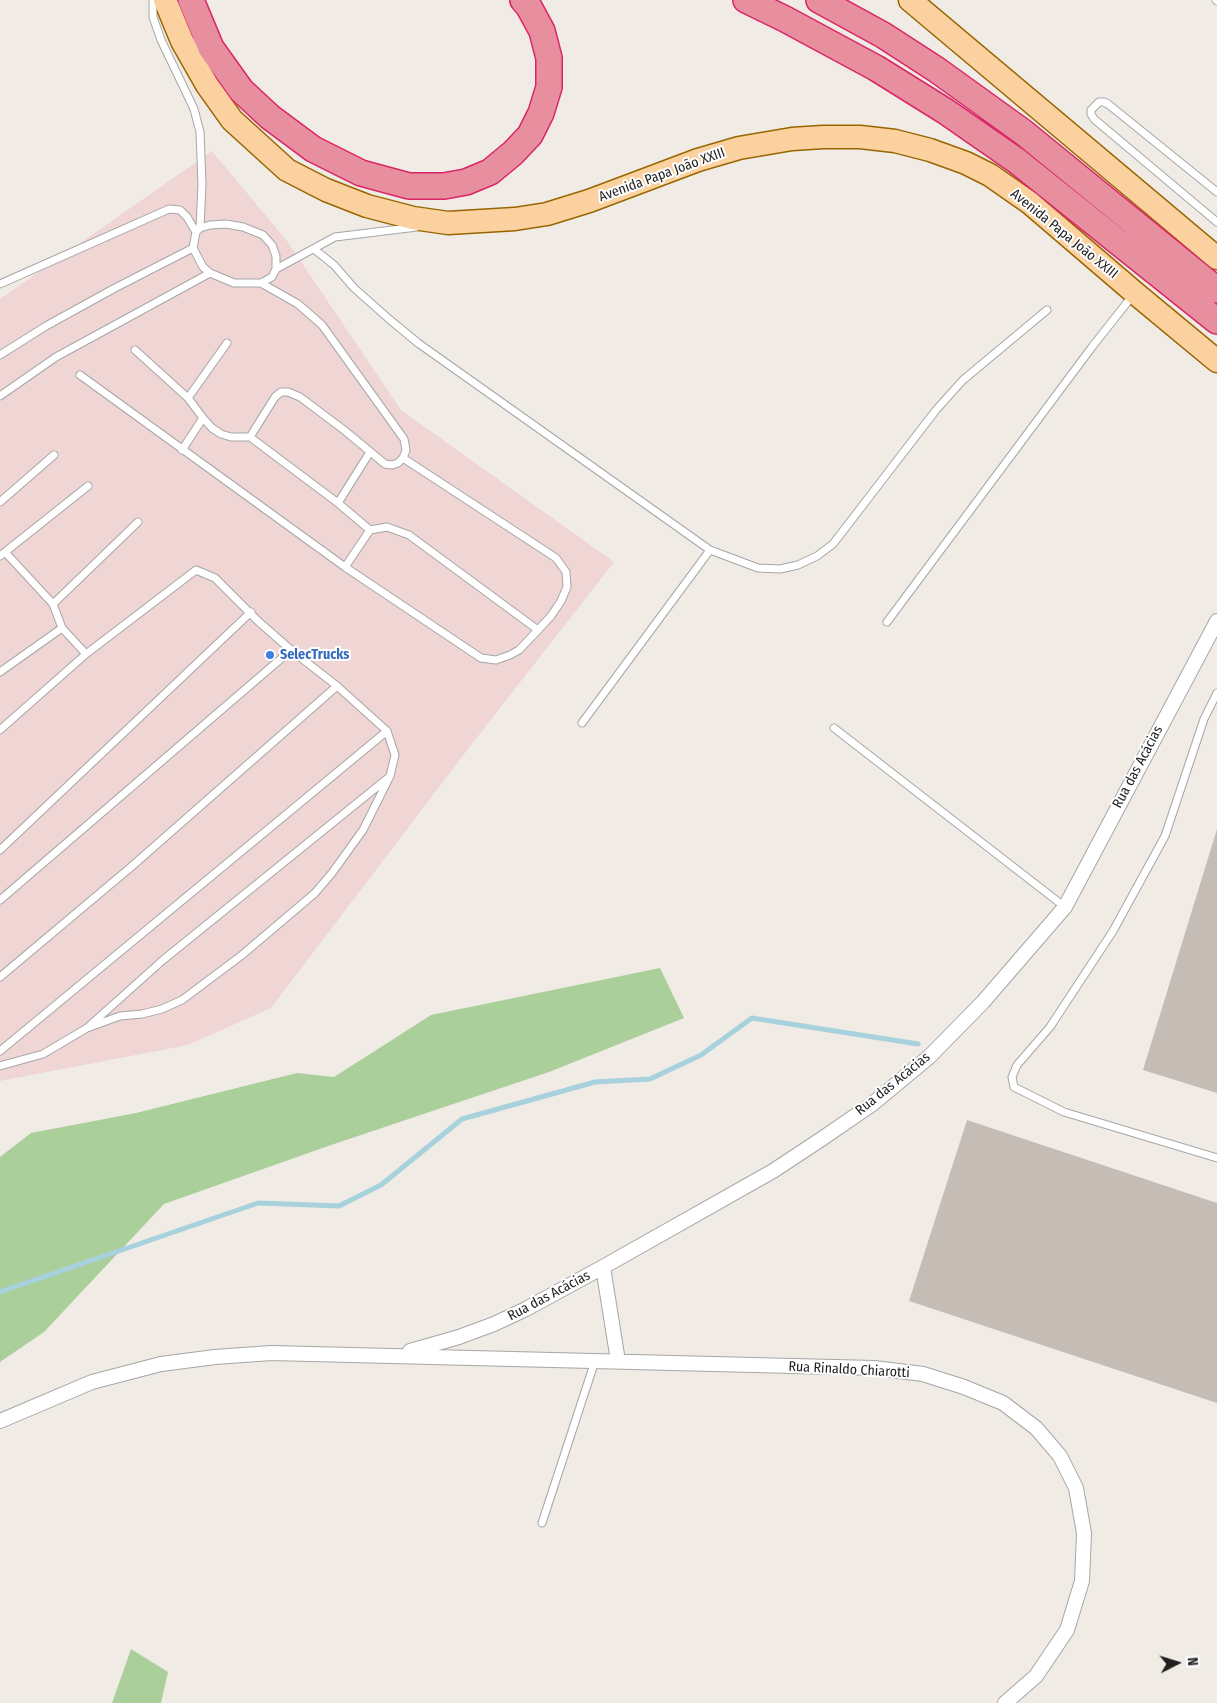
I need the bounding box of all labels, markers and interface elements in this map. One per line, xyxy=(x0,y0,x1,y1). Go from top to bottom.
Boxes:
street label: Avenida Papa João XXIII xyxy=(597,144,727,206)
street label: Avenida Papa João XXIII xyxy=(1007,186,1121,282)
place label: SelecTrucks xyxy=(280,647,349,663)
marker: SelecTrucks xyxy=(264,649,276,661)
street label: Rua das Acácias xyxy=(1109,723,1167,811)
street label: Rua das Acácias xyxy=(852,1049,934,1119)
street label: Rua das Acácias xyxy=(505,1267,593,1325)
street label: Rua Rinaldo Chiarotti xyxy=(788,1358,910,1382)
north arrow xyxy=(1152,1638,1202,1688)
text: N xyxy=(1184,1657,1201,1667)

